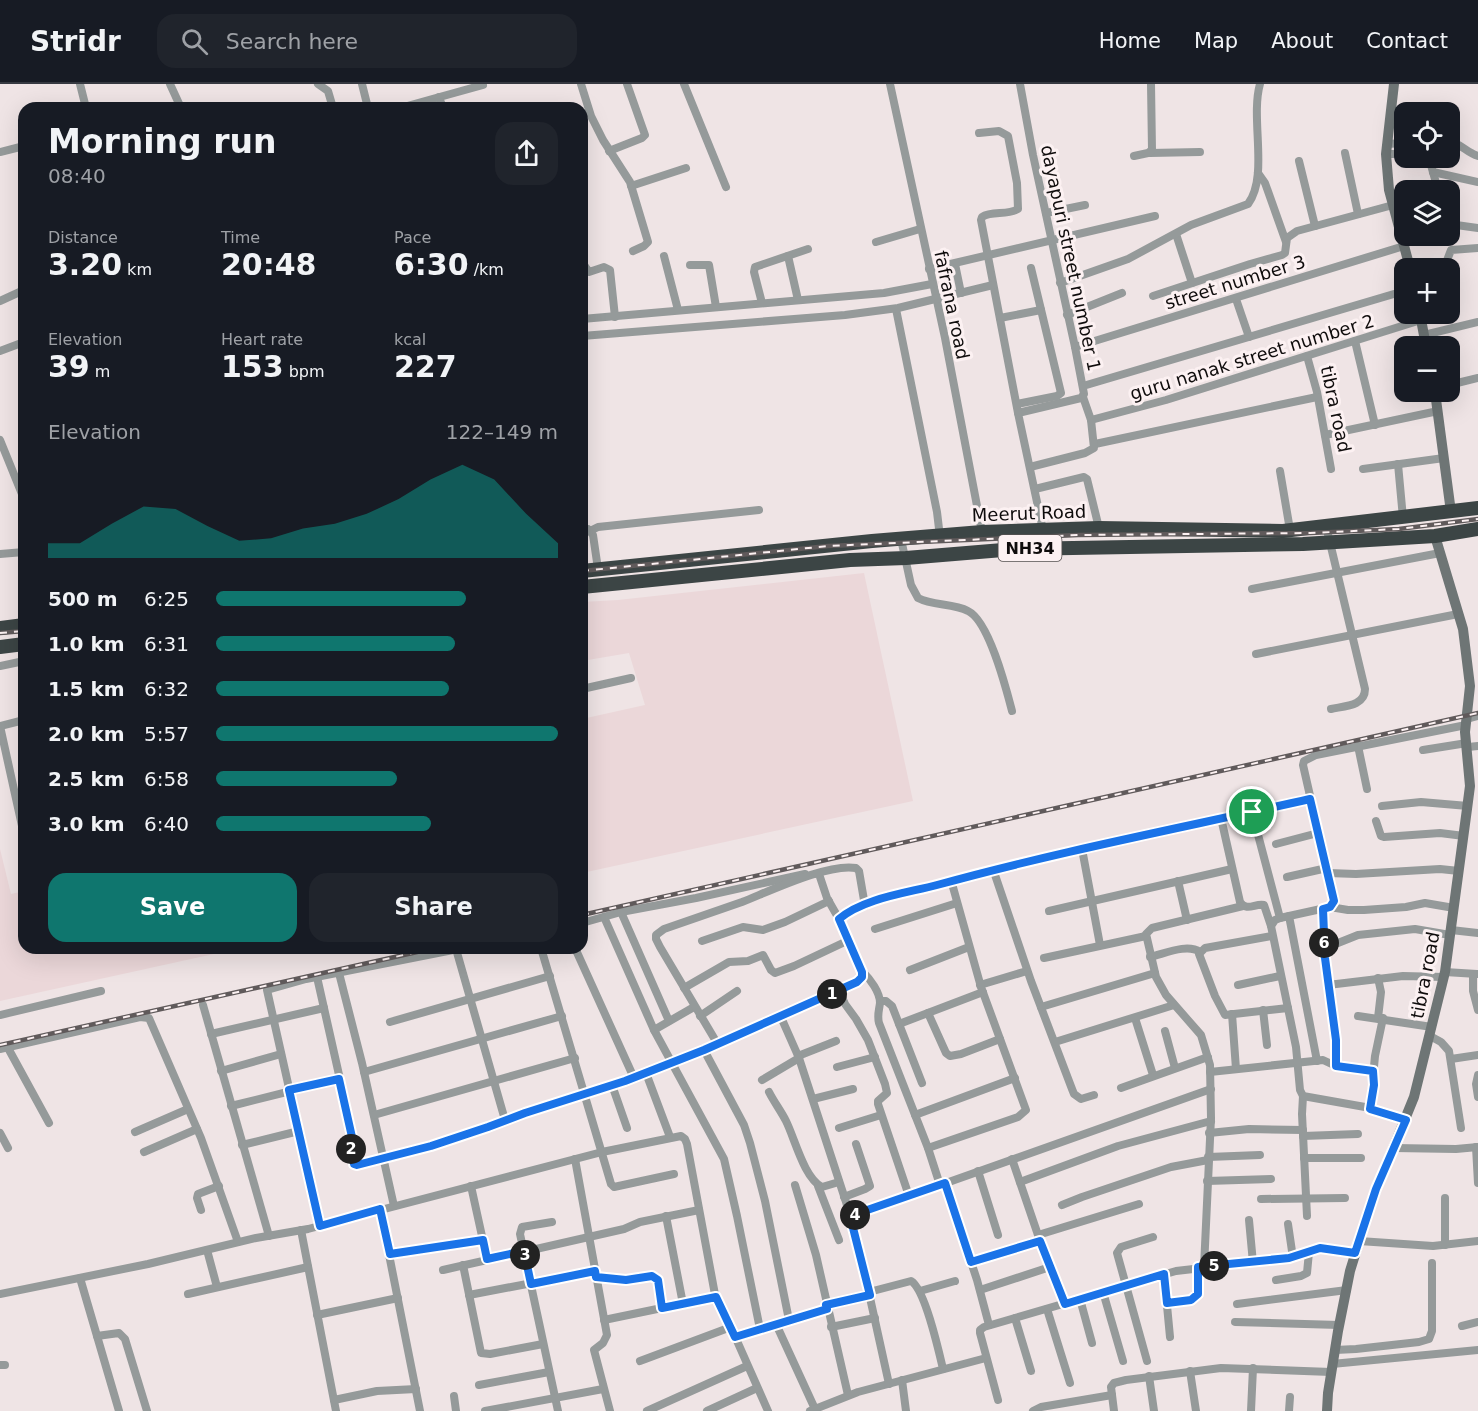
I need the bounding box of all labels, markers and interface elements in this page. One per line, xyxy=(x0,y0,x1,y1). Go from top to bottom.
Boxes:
search box xyxy=(157,14,577,68)
text: Stridr xyxy=(30,25,121,58)
icon: search xyxy=(178,25,211,58)
text: Search here xyxy=(226,29,358,54)
text: Home xyxy=(1099,29,1161,53)
text: Map xyxy=(1194,29,1238,53)
text: About xyxy=(1271,29,1333,53)
text: Contact xyxy=(1366,29,1448,53)
map controls xyxy=(1394,102,1460,402)
button: locate xyxy=(1394,102,1460,168)
text: Morning run xyxy=(48,122,276,161)
button: share xyxy=(495,122,558,185)
street label: dayapuri street number 1 xyxy=(1037,143,1105,373)
text: 08:40 xyxy=(48,164,106,188)
button: layers xyxy=(1394,180,1460,246)
text: Distance xyxy=(48,228,118,247)
text: Time xyxy=(221,228,260,247)
text: Pace xyxy=(394,228,431,247)
text: 3.20 xyxy=(48,247,122,282)
text: 20:48 xyxy=(221,247,317,282)
text: 6:30 xyxy=(394,247,469,282)
street label: fafrana road xyxy=(930,249,974,361)
street label: street number 3 xyxy=(1162,251,1308,313)
button: + xyxy=(1394,258,1460,324)
text: km xyxy=(122,260,152,279)
text: /km xyxy=(469,260,504,279)
street label: guru nanak street number 2 xyxy=(1127,310,1377,404)
text: Elevation xyxy=(48,330,122,349)
text: Heart rate xyxy=(221,330,303,349)
text: kcal xyxy=(394,330,426,349)
button: − xyxy=(1394,336,1460,402)
text: 39 xyxy=(48,349,90,384)
text: 153 xyxy=(221,349,284,384)
text: 227 xyxy=(394,349,457,384)
text: m xyxy=(90,362,110,381)
text: bpm xyxy=(284,362,325,381)
street label: tibra road xyxy=(1317,364,1355,454)
text: Elevation xyxy=(48,420,141,444)
text: 122–149 m xyxy=(446,420,558,444)
street label: Meerut Road xyxy=(971,501,1087,525)
road number: NH34 xyxy=(998,535,1062,561)
text: 500 m xyxy=(48,587,118,611)
text: 6:25 xyxy=(144,587,189,611)
text: 1.0 km xyxy=(48,632,125,656)
text: 6:31 xyxy=(144,632,189,656)
text: 1.5 km xyxy=(48,677,125,701)
text: 6:32 xyxy=(144,677,189,701)
text: 2.0 km xyxy=(48,722,125,746)
text: 5:57 xyxy=(144,722,189,746)
text: 2.5 km xyxy=(48,767,125,791)
text: 6:58 xyxy=(144,767,189,791)
pin xyxy=(1226,786,1277,837)
icon: arrive xyxy=(1235,795,1268,828)
text: 3.0 km xyxy=(48,812,125,836)
text: 6:40 xyxy=(144,812,189,836)
button: Save xyxy=(48,873,297,942)
button: Share xyxy=(309,873,558,942)
pin: 6 xyxy=(1309,928,1339,958)
street label: tibra road xyxy=(1406,930,1444,1020)
text: 6 xyxy=(1318,933,1330,952)
pin: 1 xyxy=(817,979,847,1009)
text: 1 xyxy=(826,984,838,1003)
pin: 2 xyxy=(336,1134,366,1164)
text: 2 xyxy=(345,1139,357,1158)
pin: 4 xyxy=(840,1200,870,1230)
text: 4 xyxy=(849,1205,861,1224)
pin: 3 xyxy=(510,1240,540,1270)
text: 3 xyxy=(519,1245,531,1264)
pin: 5 xyxy=(1199,1251,1229,1281)
text: 5 xyxy=(1208,1256,1220,1275)

